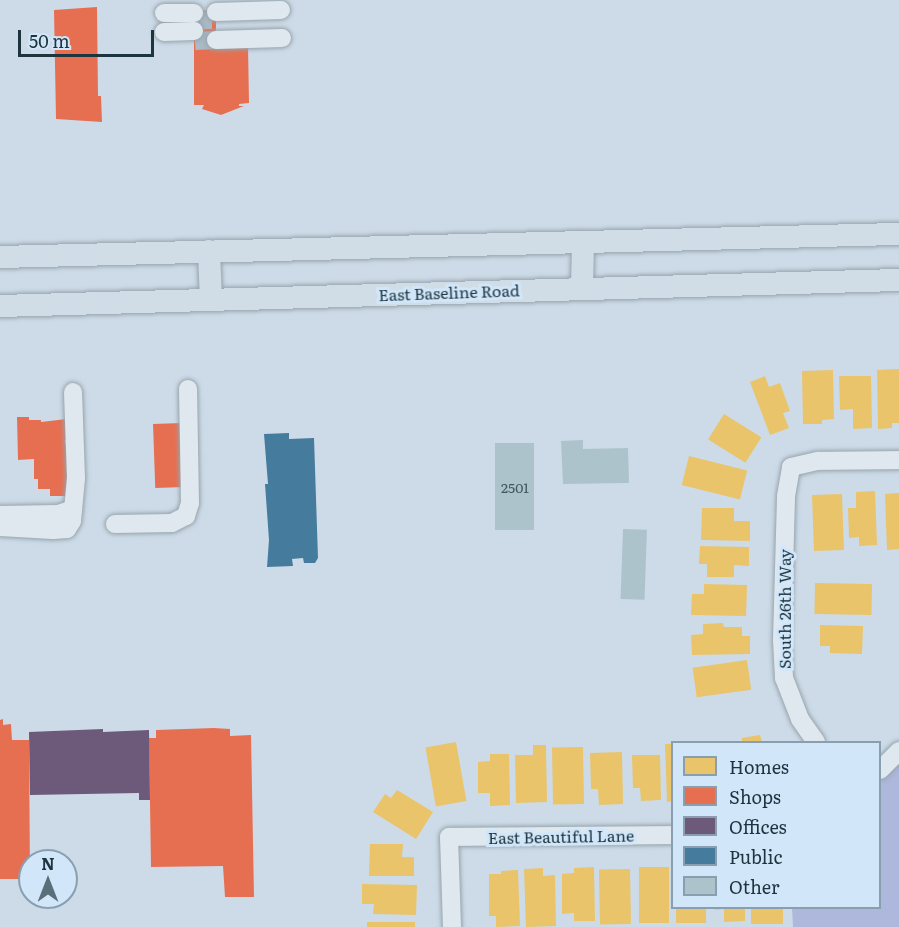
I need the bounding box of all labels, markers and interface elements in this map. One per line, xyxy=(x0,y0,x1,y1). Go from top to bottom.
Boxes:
scale bar xyxy=(21,18,158,56)
text: 50 m xyxy=(29,27,70,54)
street label: East Baseline Road xyxy=(378,280,520,304)
house number: 2501 xyxy=(501,479,529,495)
street label: South 26th Way xyxy=(774,549,794,669)
legend xyxy=(671,741,881,909)
text: Homes xyxy=(729,753,789,780)
text: Shops xyxy=(729,783,781,810)
text: Offices xyxy=(729,813,787,840)
street label: East Beautiful Lane xyxy=(488,825,634,847)
text: Public xyxy=(729,843,783,870)
north arrow xyxy=(18,849,78,909)
text: N xyxy=(41,851,55,875)
text: Other xyxy=(729,873,779,900)

